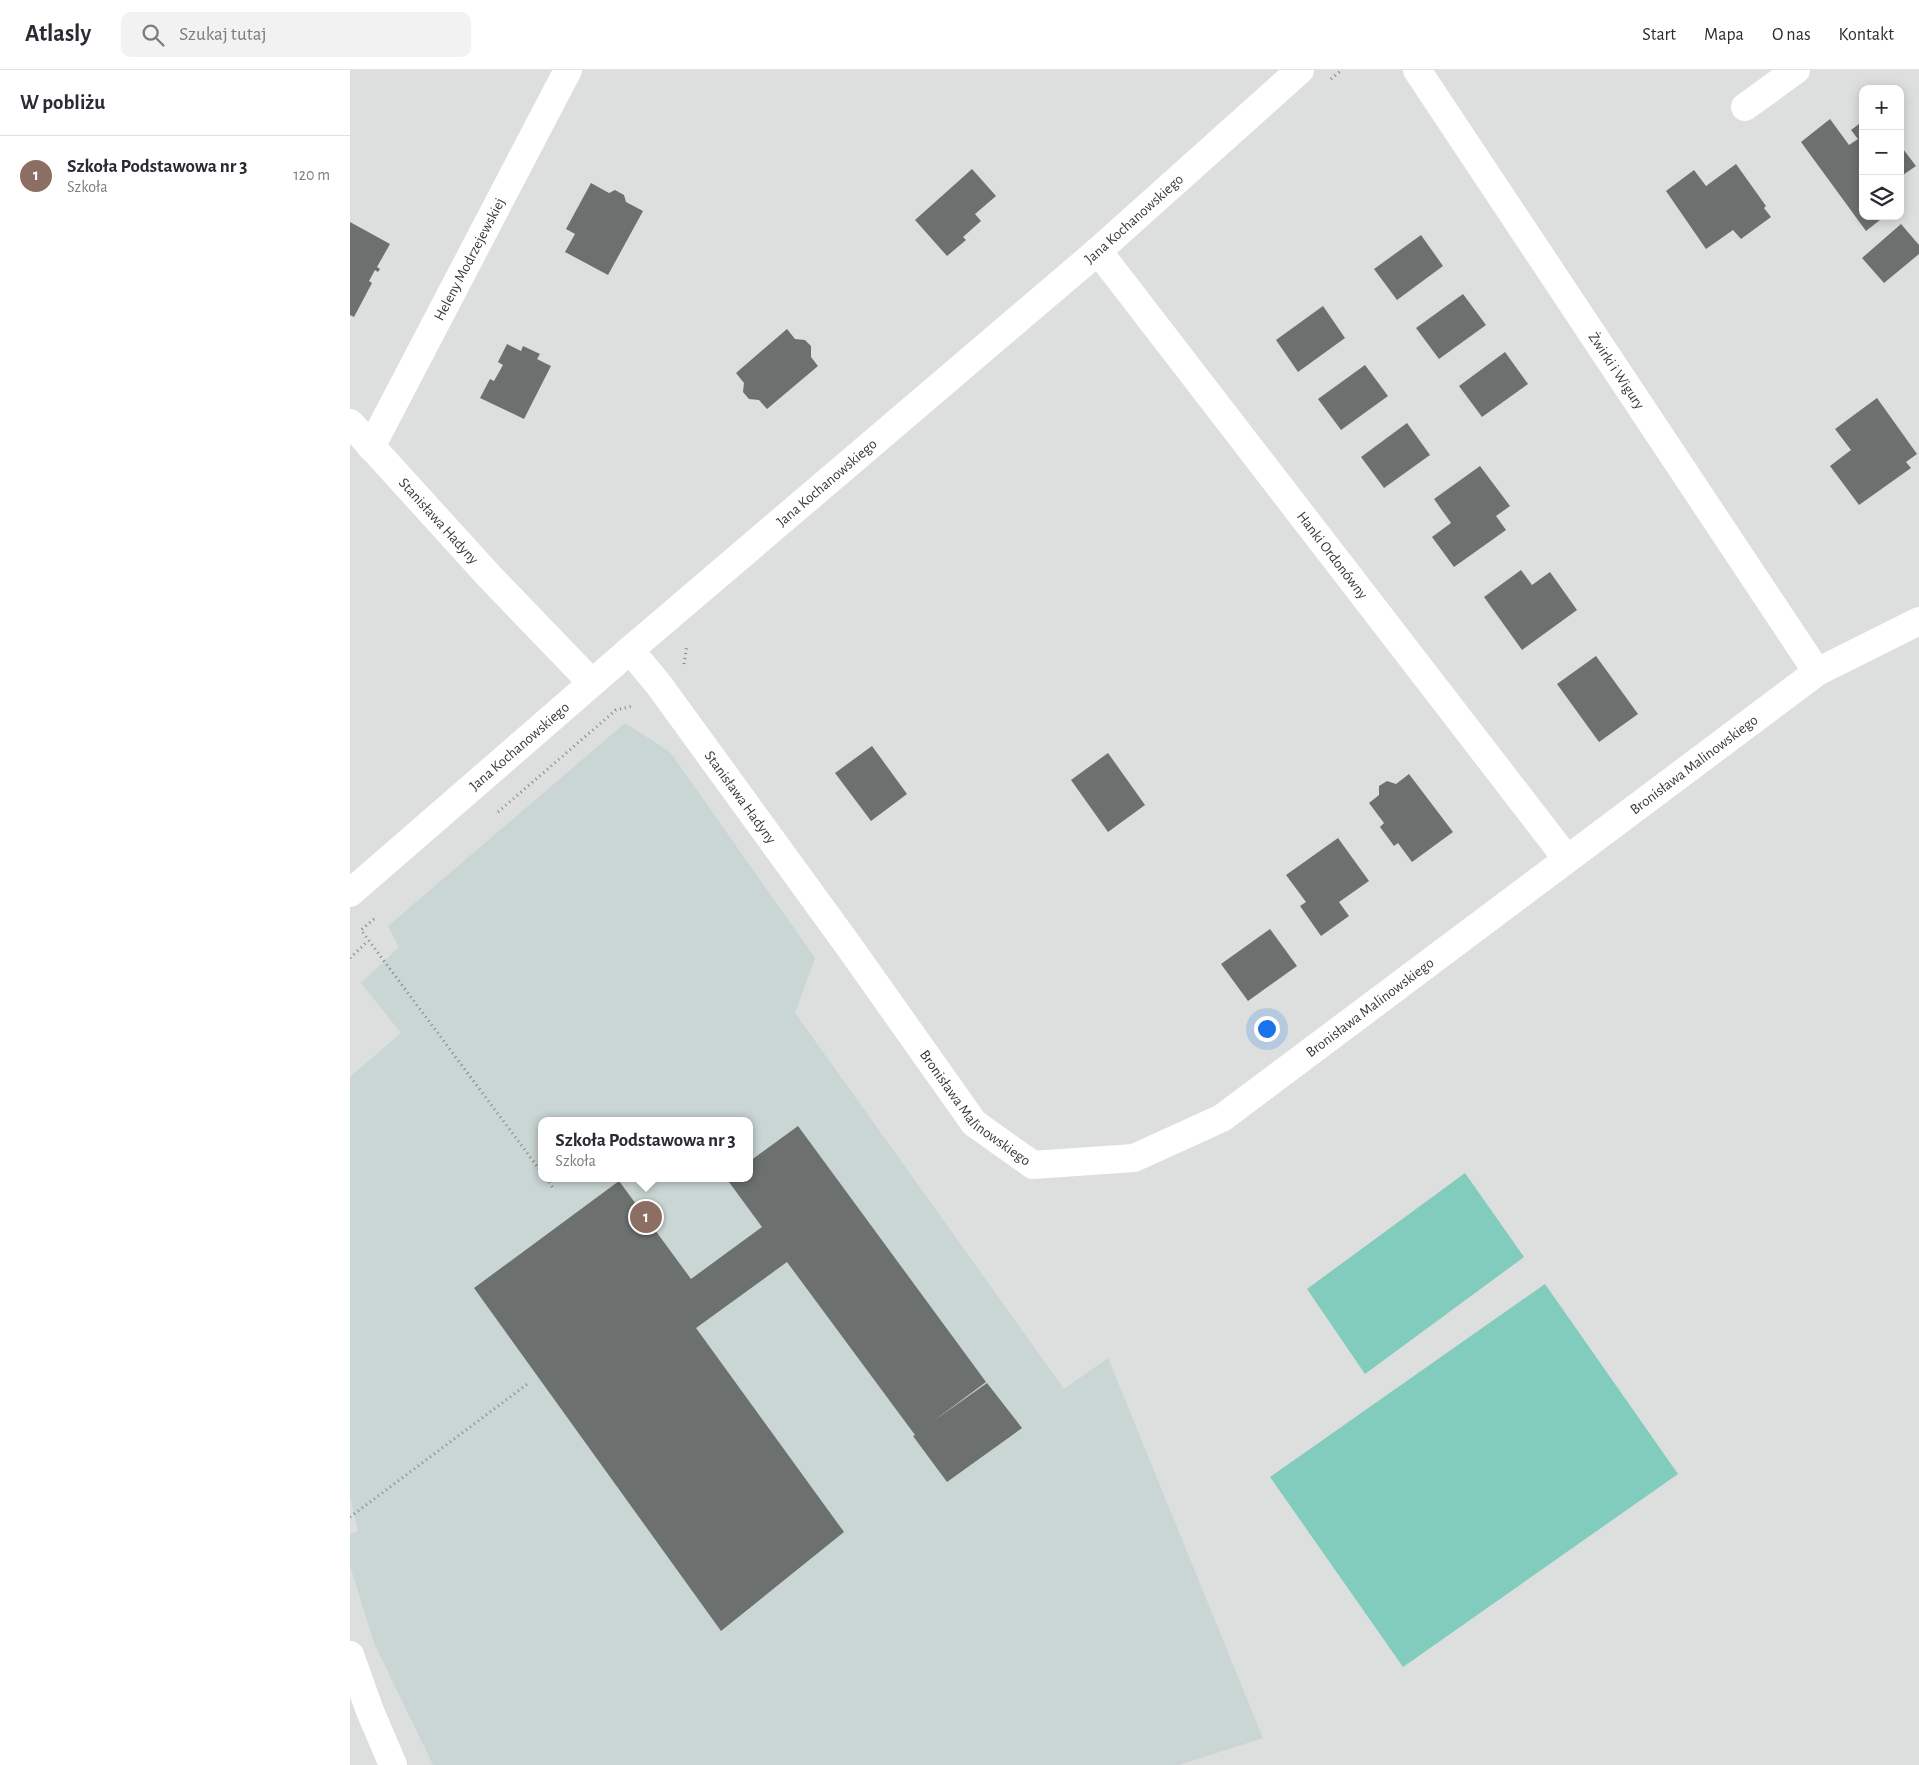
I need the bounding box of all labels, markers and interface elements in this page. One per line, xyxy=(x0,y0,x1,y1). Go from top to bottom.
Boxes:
search box xyxy=(121,12,471,57)
icon: search xyxy=(139,21,167,49)
text: Atlasly xyxy=(25,22,91,46)
text: Szukaj tutaj xyxy=(179,25,267,44)
text: Start xyxy=(1642,26,1676,44)
text: Mapa xyxy=(1704,26,1744,44)
text: O nas xyxy=(1772,26,1811,44)
text: Kontakt xyxy=(1839,26,1894,44)
map controls xyxy=(1859,85,1904,220)
button: + xyxy=(1859,85,1904,130)
text: W pobliżu xyxy=(20,92,105,113)
button: − xyxy=(1859,130,1904,175)
text: Szkoła Podstawowa nr 3 xyxy=(67,157,247,176)
text: 1 xyxy=(33,167,39,183)
text: 120 m xyxy=(293,167,330,183)
street label: Jana Kochanowskiego xyxy=(1082,171,1186,267)
button: layers xyxy=(1859,175,1904,220)
text: Szkoła xyxy=(67,179,108,195)
street label: Heleny Modrzejewskiej xyxy=(431,195,508,323)
street label: Żwirki i Wigury xyxy=(1586,329,1647,413)
street label: Jana Kochanowskiego xyxy=(774,436,880,530)
street label: Stanisława Hadyny xyxy=(396,475,481,567)
street label: Hanki Ordonówny xyxy=(1294,509,1371,602)
street label: Jana Kochanowskiego xyxy=(467,699,572,794)
street label: Bronisława Malinowskiego xyxy=(1627,712,1761,817)
street label: Stanisława Hadyny xyxy=(702,748,779,847)
street label: Bronisława Malinowskiego xyxy=(1303,955,1437,1060)
your location xyxy=(1254,1016,1280,1042)
street label: Bronisława Malinowskiego xyxy=(917,1047,1033,1169)
popup xyxy=(538,1117,753,1182)
text: Szkoła Podstawowa nr 3 xyxy=(555,1131,736,1150)
text: Szkoła xyxy=(555,1153,596,1169)
pin: 1 xyxy=(630,1198,662,1236)

